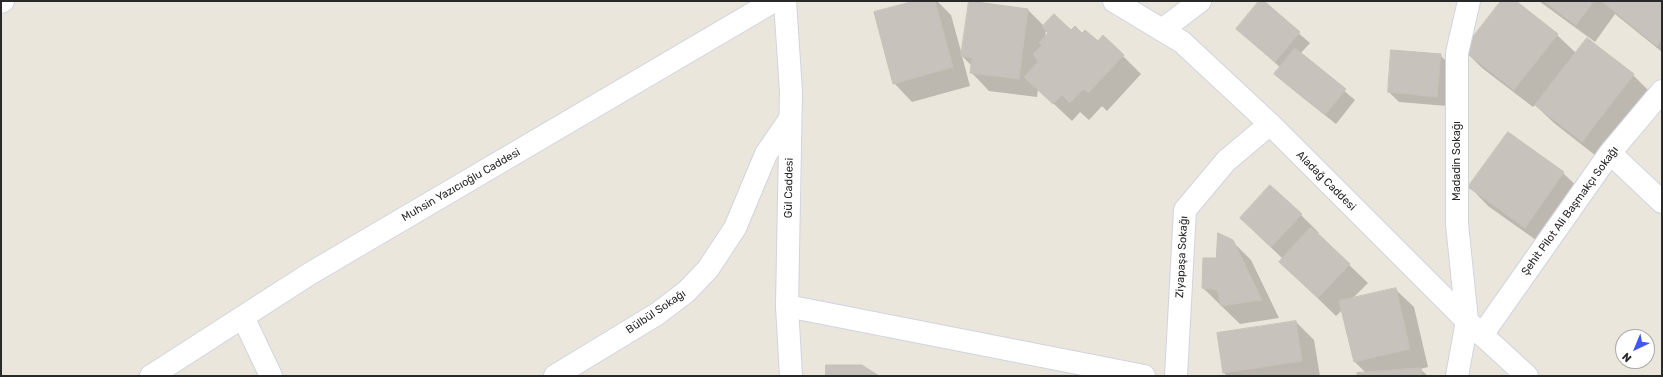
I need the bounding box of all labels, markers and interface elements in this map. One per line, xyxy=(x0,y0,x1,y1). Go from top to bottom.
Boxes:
street label: Madadin Sokağı xyxy=(1450,121,1464,201)
street label: Şehit Pilot Ali Başmakçı Sokağı xyxy=(1519,144,1621,278)
street label: Muhsin Yazıcıoğlu Caddesi xyxy=(399,146,523,224)
street label: Aladağ Caddesi xyxy=(1293,148,1359,214)
street label: Gül Caddesi xyxy=(782,158,796,218)
street label: Ziyapaşa Sokağı xyxy=(1173,216,1191,298)
street label: Bülbül Sokağı xyxy=(624,287,688,337)
north arrow xyxy=(1615,329,1655,369)
text: N xyxy=(1620,350,1634,365)

